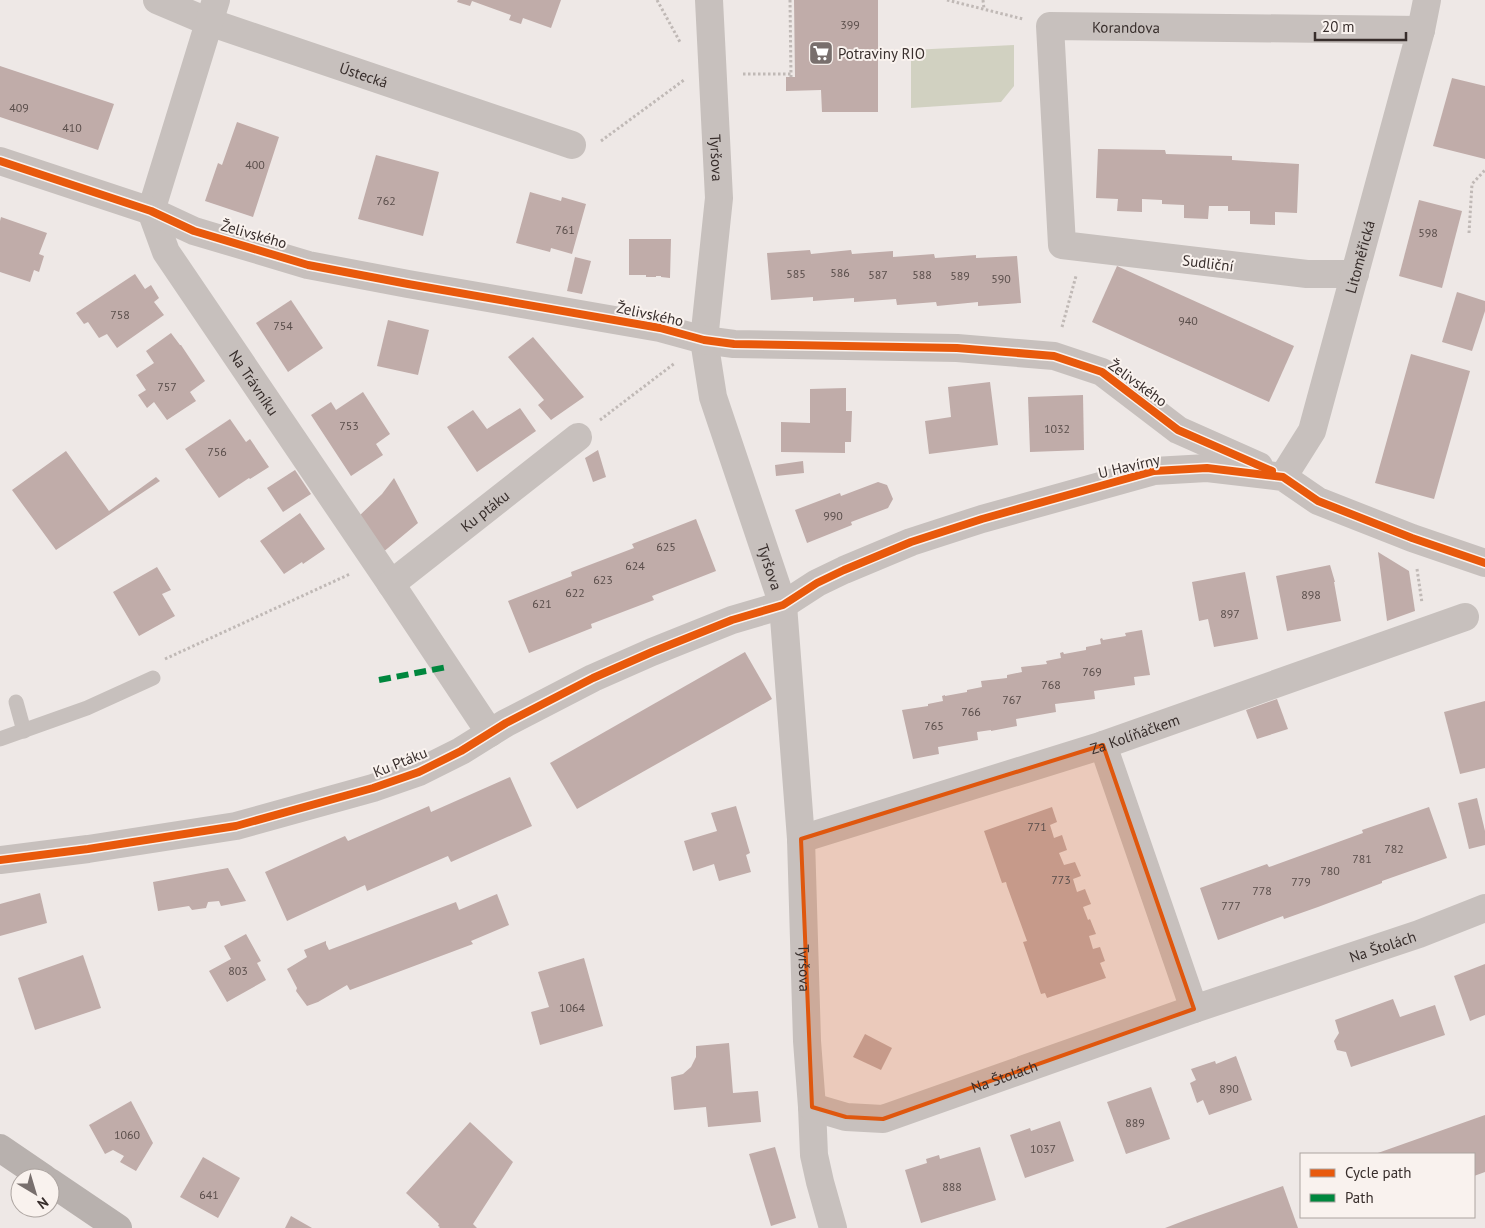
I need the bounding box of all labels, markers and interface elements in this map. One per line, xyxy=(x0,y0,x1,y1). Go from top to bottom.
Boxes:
scale bar xyxy=(1315,10,1406,42)
house number: 399 xyxy=(840,17,860,32)
street label: Korandova xyxy=(1092,17,1160,37)
text: 20 m xyxy=(1322,17,1355,36)
supermarket icon: Potraviny RIO xyxy=(808,40,834,66)
place label: Potraviny RIO xyxy=(838,44,925,63)
street label: Ústecká xyxy=(337,57,391,91)
house number: 409 xyxy=(9,100,29,115)
house number: 410 xyxy=(62,120,82,135)
street label: Tyršova xyxy=(706,134,728,182)
house number: 400 xyxy=(245,157,265,172)
house number: 762 xyxy=(376,193,396,208)
street label: Želivského xyxy=(219,216,289,252)
street label: Litoměřická xyxy=(1340,218,1378,295)
house number: 761 xyxy=(555,222,575,237)
house number: 598 xyxy=(1418,225,1438,240)
street label: Sudliční xyxy=(1181,250,1235,276)
house number: 586 xyxy=(830,265,850,280)
house number: 585 xyxy=(786,266,806,281)
house number: 587 xyxy=(868,267,888,282)
house number: 588 xyxy=(912,267,932,282)
house number: 589 xyxy=(950,268,970,283)
house number: 590 xyxy=(991,271,1011,286)
street label: Želivského xyxy=(615,298,685,330)
house number: 758 xyxy=(110,307,130,322)
house number: 940 xyxy=(1178,313,1198,328)
house number: 754 xyxy=(273,318,293,333)
street label: Na Trávníku xyxy=(225,346,283,419)
street label: Želivského xyxy=(1105,355,1171,411)
house number: 757 xyxy=(157,379,177,394)
house number: 753 xyxy=(339,418,359,433)
house number: 1032 xyxy=(1044,421,1070,436)
house number: 756 xyxy=(207,444,227,459)
street label: U Havírny xyxy=(1096,450,1162,482)
street label: Ku ptáku xyxy=(456,485,513,535)
house number: 990 xyxy=(823,508,843,523)
house number: 625 xyxy=(656,539,676,554)
street label: Tyršova xyxy=(754,541,787,592)
house number: 624 xyxy=(625,558,645,573)
house number: 623 xyxy=(593,572,613,587)
house number: 622 xyxy=(565,585,585,600)
house number: 898 xyxy=(1301,587,1321,602)
house number: 621 xyxy=(532,596,552,611)
house number: 897 xyxy=(1220,606,1240,621)
house number: 769 xyxy=(1082,664,1102,679)
house number: 768 xyxy=(1041,677,1061,692)
house number: 767 xyxy=(1002,692,1022,707)
house number: 766 xyxy=(961,704,981,719)
street label: Za Kolíňáčkem xyxy=(1088,709,1182,758)
house number: 765 xyxy=(924,718,944,733)
street label: Ku Ptáku xyxy=(370,743,430,781)
house number: 771 xyxy=(1027,819,1047,834)
house number: 782 xyxy=(1384,841,1404,856)
house number: 781 xyxy=(1352,851,1372,866)
house number: 780 xyxy=(1320,863,1340,878)
house number: 773 xyxy=(1051,872,1071,887)
house number: 779 xyxy=(1291,874,1311,889)
house number: 778 xyxy=(1252,883,1272,898)
house number: 777 xyxy=(1221,898,1241,913)
street label: Na Štolách xyxy=(1347,926,1418,966)
street label: Tyršova xyxy=(795,944,815,992)
house number: 803 xyxy=(228,963,248,978)
house number: 1064 xyxy=(559,1000,586,1015)
street label: Na Štolách xyxy=(968,1056,1040,1097)
house number: 890 xyxy=(1219,1081,1239,1096)
house number: 889 xyxy=(1125,1115,1145,1130)
house number: 1060 xyxy=(114,1127,141,1142)
house number: 1037 xyxy=(1030,1141,1056,1156)
legend xyxy=(1300,1153,1475,1218)
text: Cycle path xyxy=(1345,1163,1411,1182)
north arrow xyxy=(10,1168,60,1218)
house number: 888 xyxy=(942,1179,962,1194)
house number: 641 xyxy=(199,1187,219,1202)
text: Path xyxy=(1345,1188,1374,1207)
text: N xyxy=(34,1193,52,1213)

